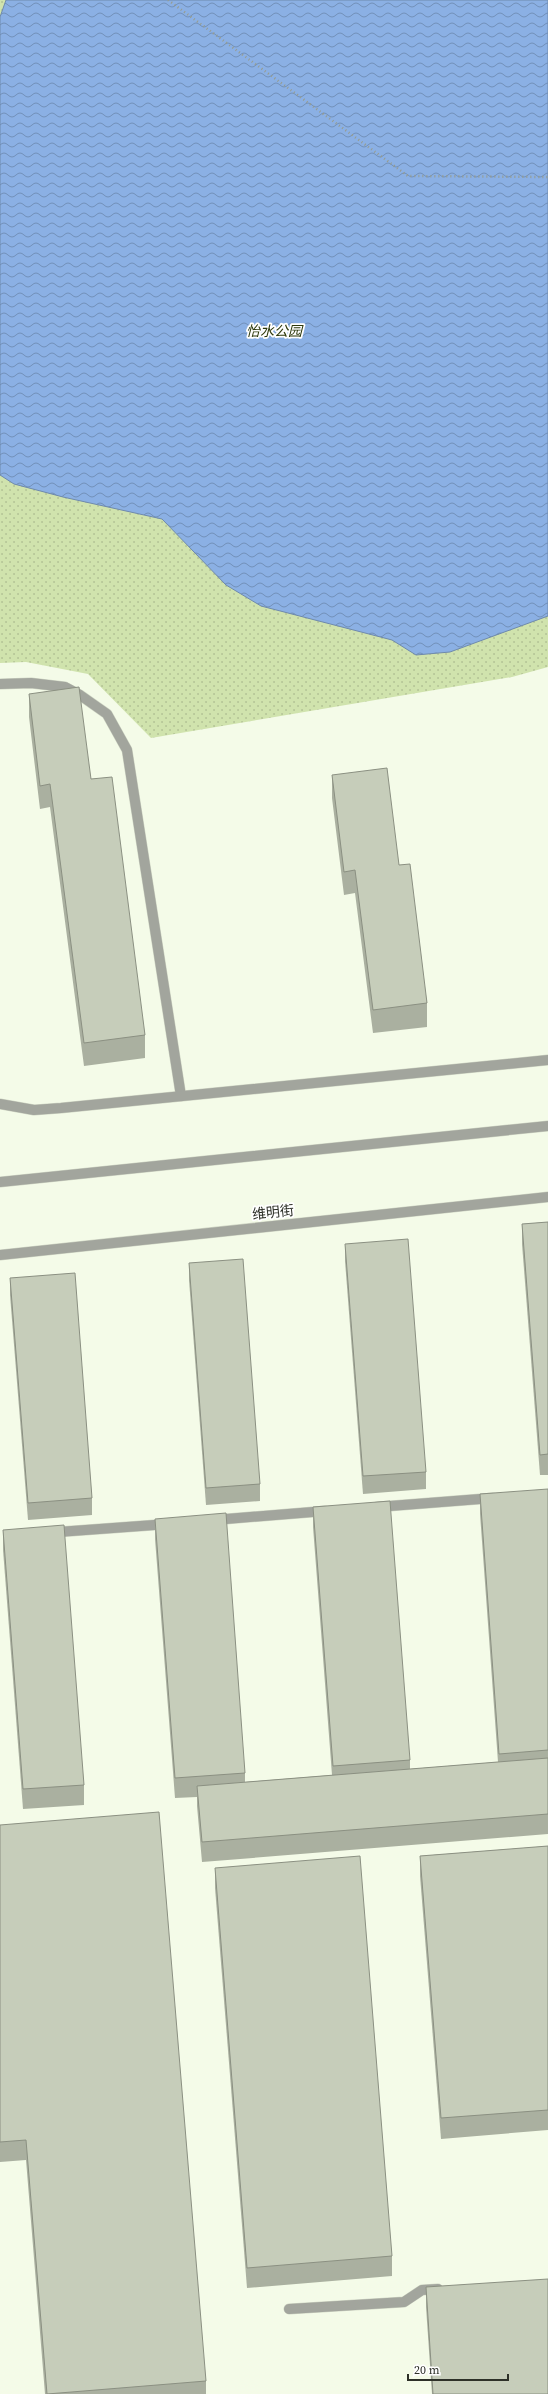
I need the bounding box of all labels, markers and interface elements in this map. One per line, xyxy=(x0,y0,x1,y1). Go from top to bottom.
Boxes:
park label: 怡水公园 xyxy=(246,321,304,341)
street label: 维明街 xyxy=(251,1200,295,1224)
scale bar xyxy=(408,2356,508,2382)
text: 20 m xyxy=(414,2362,440,2378)

